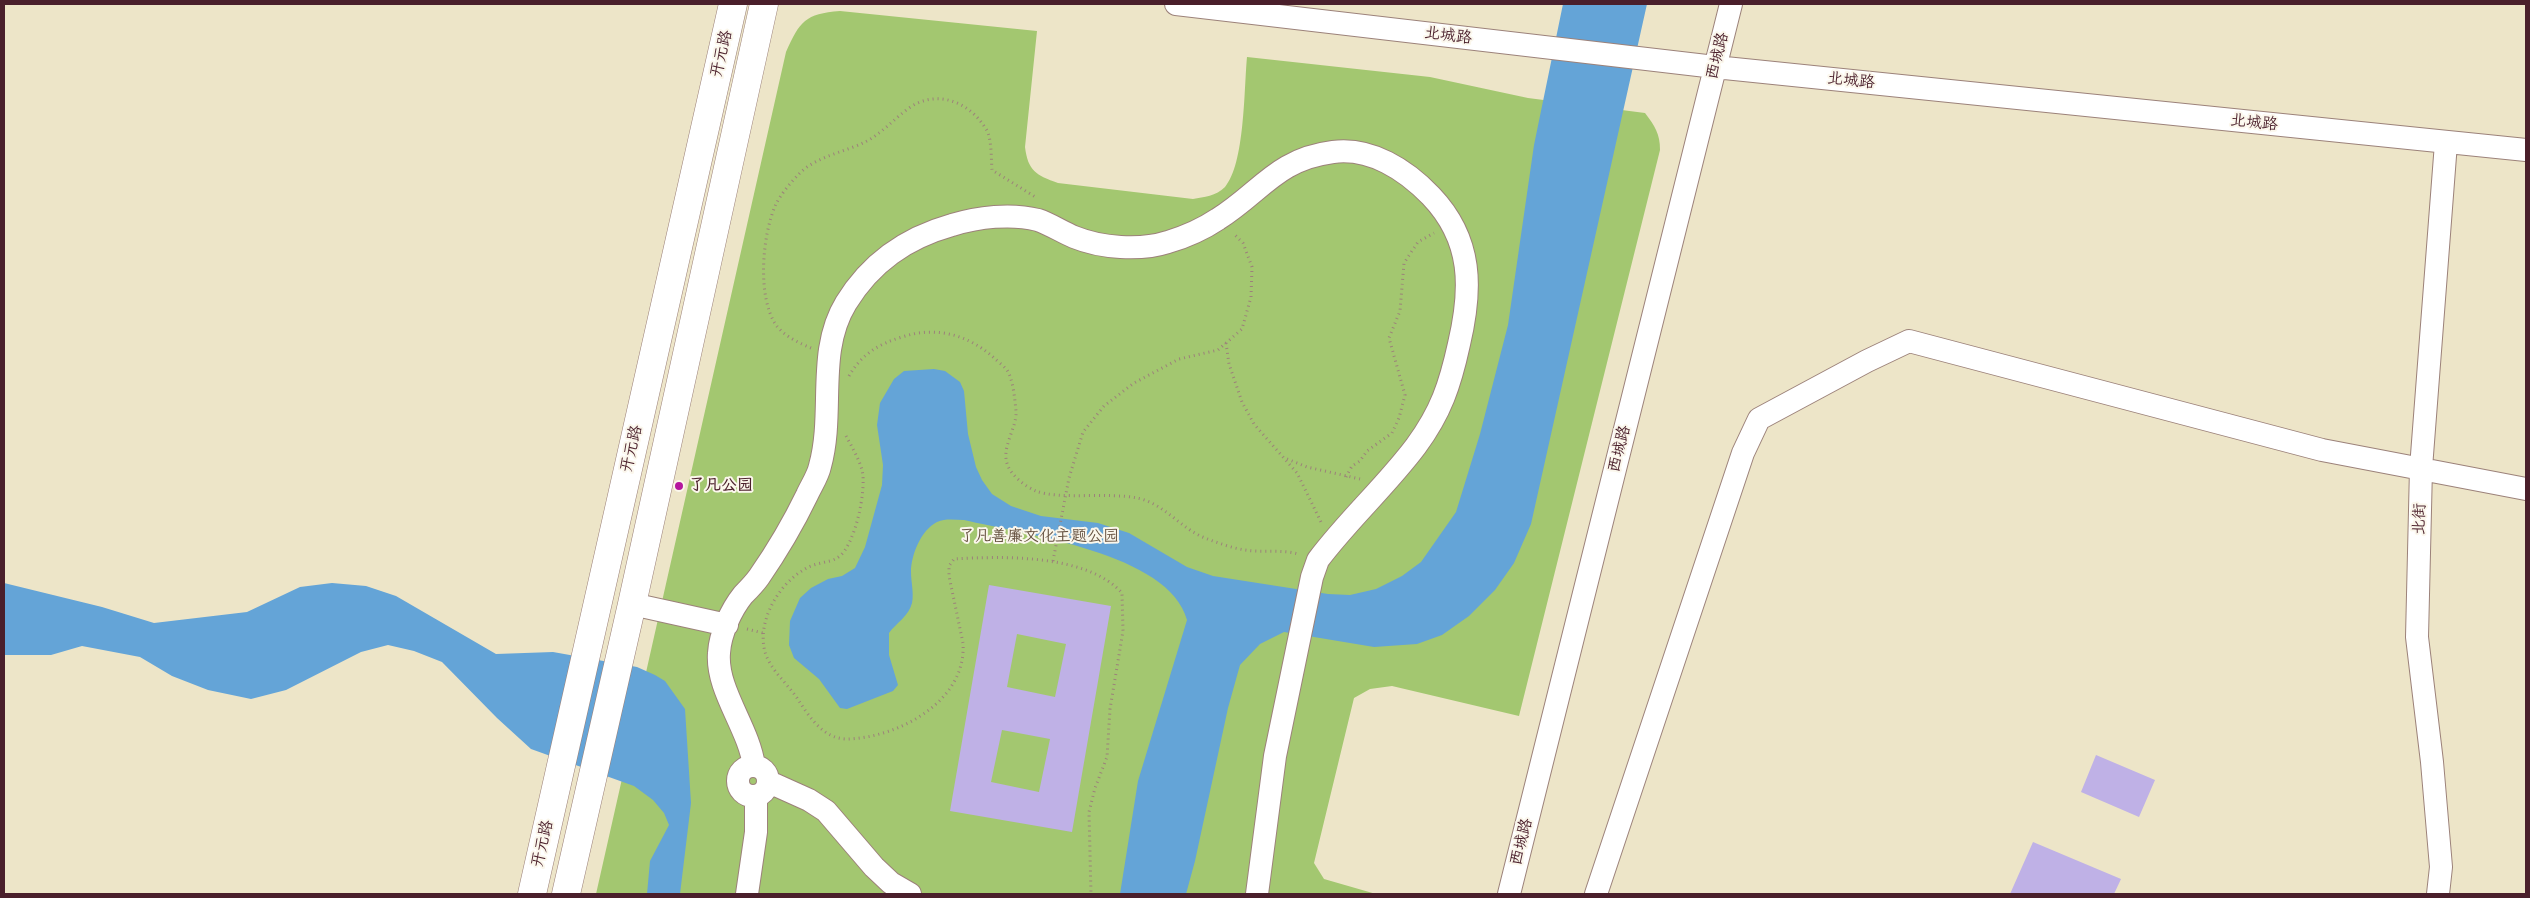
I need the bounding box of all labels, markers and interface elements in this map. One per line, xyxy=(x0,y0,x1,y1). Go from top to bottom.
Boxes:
street label: 北城路 xyxy=(1423,24,1473,48)
street label: 开元路 xyxy=(707,28,737,80)
street label: 西城路 xyxy=(1703,30,1733,82)
street label: 北城路 xyxy=(1826,69,1876,93)
street label: 北城路 xyxy=(2229,111,2279,135)
street label: 开元路 xyxy=(617,423,647,475)
street label: 西城路 xyxy=(1605,423,1635,475)
place label: 了凡公园 xyxy=(689,476,753,496)
marker: 了凡公园 xyxy=(673,480,685,492)
street label: 北街 xyxy=(2410,503,2430,535)
park label: 了凡善廉文化主题公园 xyxy=(959,527,1119,547)
street label: 西城路 xyxy=(1507,816,1537,868)
street label: 开元路 xyxy=(528,818,558,870)

